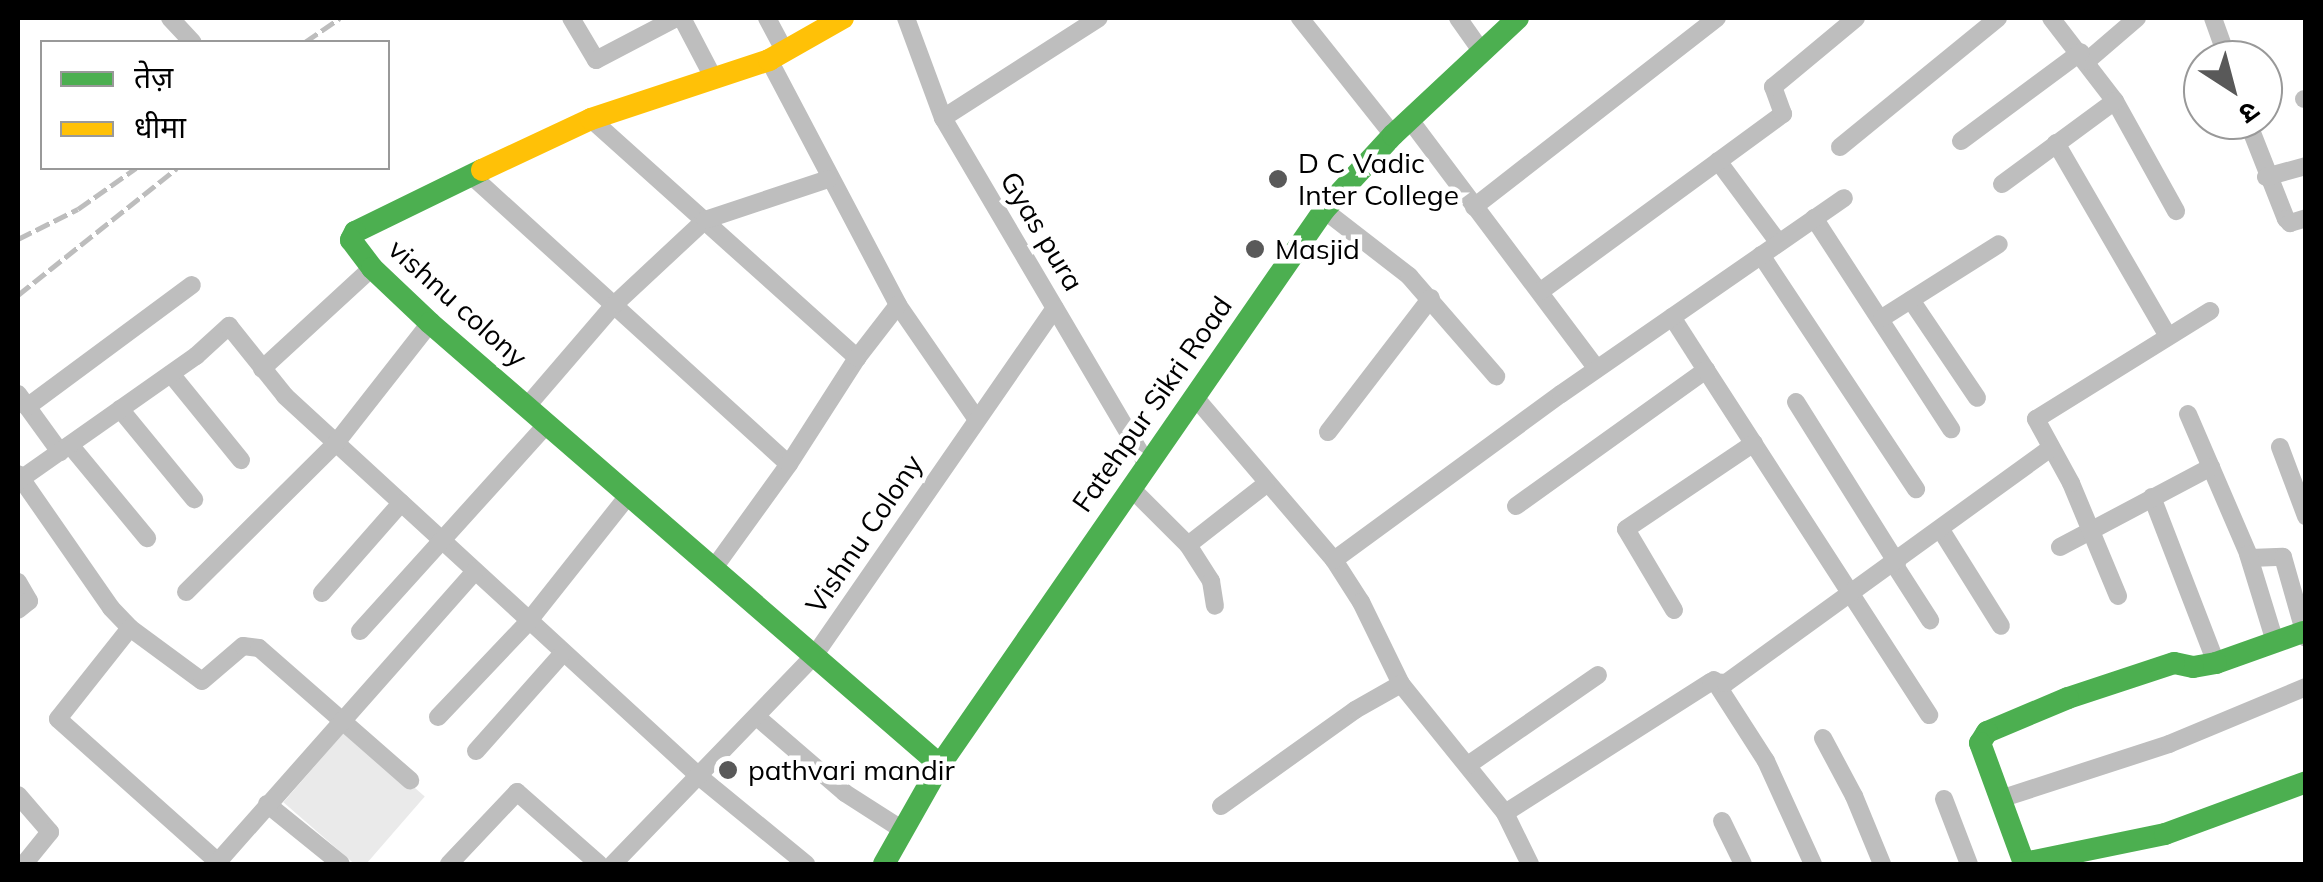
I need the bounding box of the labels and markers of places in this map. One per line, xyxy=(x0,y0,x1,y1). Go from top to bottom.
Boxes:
place label: D C Vadic Inter College xyxy=(1298,146,1459,212)
marker: D C Vadic Inter College xyxy=(1267,168,1289,190)
place label: Masjid xyxy=(1275,232,1360,266)
marker: Masjid xyxy=(1244,238,1266,260)
place label: pathvari mandir xyxy=(748,753,955,787)
marker: pathvari mandir xyxy=(717,759,739,781)

